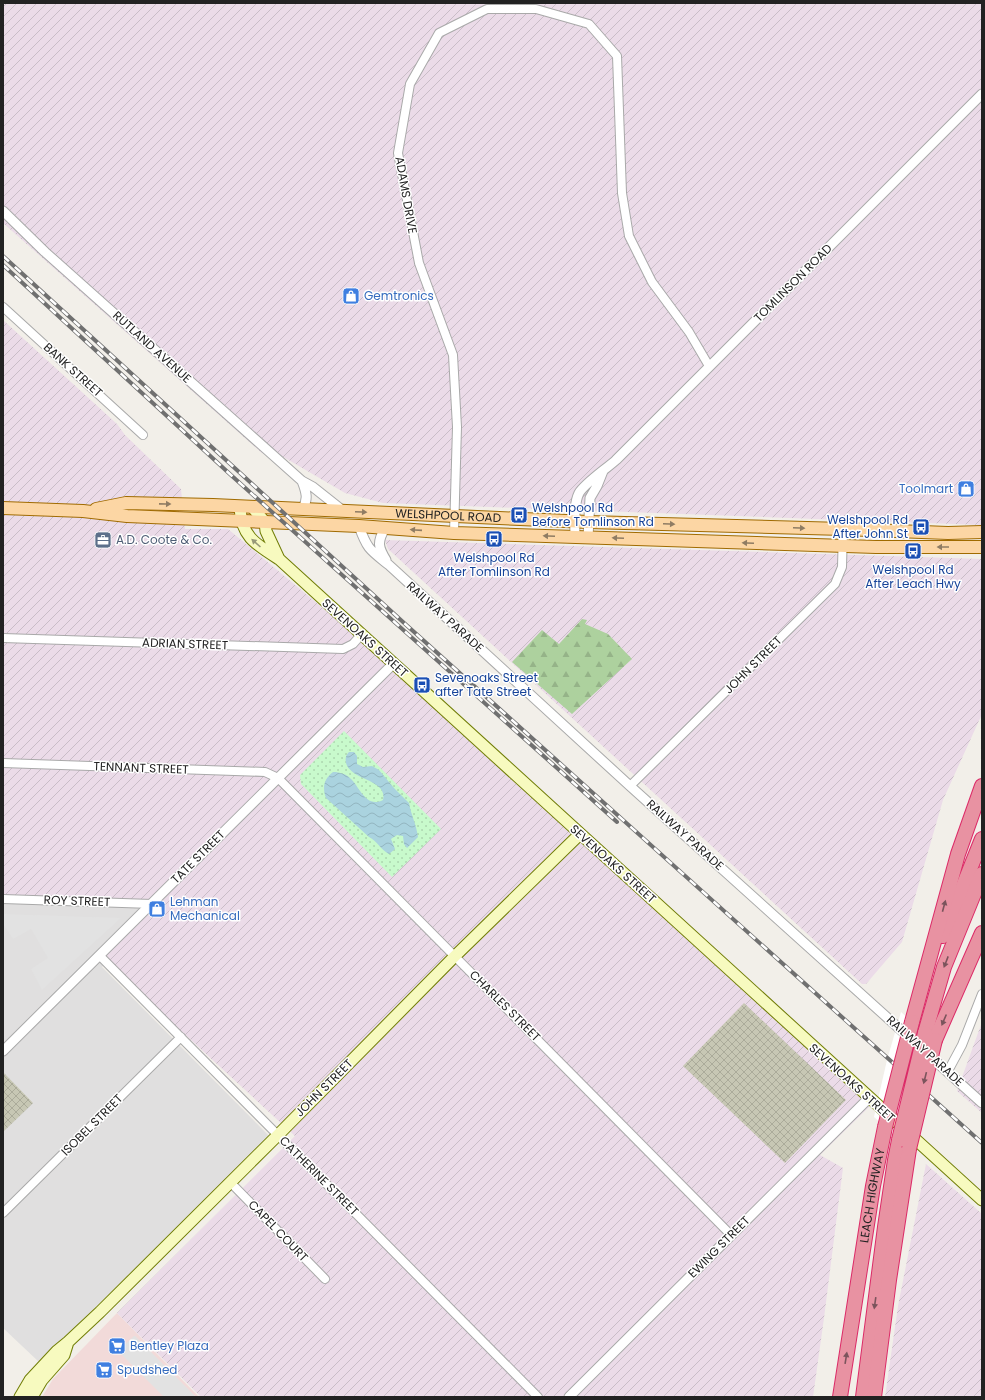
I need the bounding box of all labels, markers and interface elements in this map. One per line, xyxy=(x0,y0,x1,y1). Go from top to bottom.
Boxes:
street label: ADAMS DRIVE xyxy=(391,155,422,235)
street label: TOMLINSON ROAD xyxy=(750,240,836,326)
shop icon: Gemtronics xyxy=(341,286,361,306)
place label: Gemtronics xyxy=(364,287,434,304)
street label: RUTLAND AVENUE xyxy=(109,307,195,387)
street label: BANK STREET xyxy=(40,339,107,401)
shop icon: Toolmart xyxy=(956,479,976,499)
place label: Toolmart xyxy=(899,480,953,497)
place label: Welshpool Rd Before Tomlinson Rd xyxy=(532,499,654,530)
one-way arrow xyxy=(159,501,172,507)
street label: WELSHPOOL ROAD xyxy=(395,504,501,526)
bus stop icon: Welshpool Rd Before Tomlinson Rd xyxy=(509,505,529,525)
one-way arrow xyxy=(355,508,367,515)
place label: Welshpool Rd After John St xyxy=(827,511,908,542)
bus stop icon: Welshpool Rd After John St xyxy=(911,517,931,537)
one-way arrow xyxy=(663,521,675,528)
one-way arrow xyxy=(793,525,806,531)
one-way arrow xyxy=(409,527,422,534)
bus stop icon: Welshpool Rd After Tomlinson Rd xyxy=(484,529,504,549)
office icon: A.D. Coote & Co. xyxy=(93,530,113,550)
place label: A.D. Coote & Co. xyxy=(116,531,212,548)
one-way arrow xyxy=(542,533,555,539)
one-way arrow xyxy=(612,535,624,542)
one-way arrow xyxy=(251,538,261,547)
one-way arrow xyxy=(742,539,754,546)
bus stop icon: Welshpool Rd After Leach Hwy xyxy=(903,541,923,561)
one-way arrow xyxy=(936,544,949,550)
place label: Welshpool Rd After Tomlinson Rd xyxy=(438,549,550,580)
place label: Welshpool Rd After Leach Hwy xyxy=(865,561,961,592)
street label: RAILWAY PARADE xyxy=(403,577,488,656)
street label: SEVENOAKS STREET xyxy=(319,594,412,681)
street label: JOHN STREET xyxy=(720,632,786,697)
street label: ADRIAN STREET xyxy=(142,634,229,654)
place label: Sevenoaks Street after Tate Street xyxy=(435,669,538,700)
bus stop icon: Sevenoaks Street after Tate Street xyxy=(412,675,432,695)
street label: TENNANT STREET xyxy=(93,757,189,778)
street label: RAILWAY PARADE xyxy=(643,795,728,874)
street label: SEVENOAKS STREET xyxy=(567,820,660,907)
street label: TATE STREET xyxy=(167,826,229,887)
street label: ROY STREET xyxy=(43,891,111,910)
place label: Lehman Mechanical xyxy=(170,893,240,924)
shop icon: Lehman Mechanical xyxy=(147,899,167,919)
one-way arrow xyxy=(941,900,947,913)
one-way arrow xyxy=(943,956,949,968)
street label: CHARLES STREET xyxy=(466,966,545,1045)
street label: RAILWAY PARADE xyxy=(883,1011,968,1090)
one-way arrow xyxy=(941,1014,947,1025)
street label: SEVENOAKS STREET xyxy=(806,1039,899,1126)
street label: JOHN STREET xyxy=(291,1055,357,1120)
one-way arrow xyxy=(922,1072,928,1084)
street label: ISOBEL STREET xyxy=(57,1090,127,1159)
street label: CATHERINE STREET xyxy=(276,1132,363,1219)
street label: LEACH HIGHWAY xyxy=(855,1147,888,1244)
street label: CAPEL COURT xyxy=(245,1196,312,1265)
street label: EWING STREET xyxy=(684,1211,754,1281)
one-way arrow xyxy=(872,1297,878,1309)
supermarket icon: Bentley Plaza xyxy=(107,1336,127,1356)
place label: Bentley Plaza xyxy=(130,1337,209,1354)
one-way arrow xyxy=(843,1352,849,1364)
supermarket icon: Spudshed xyxy=(94,1360,114,1380)
place label: Spudshed xyxy=(117,1361,177,1378)

